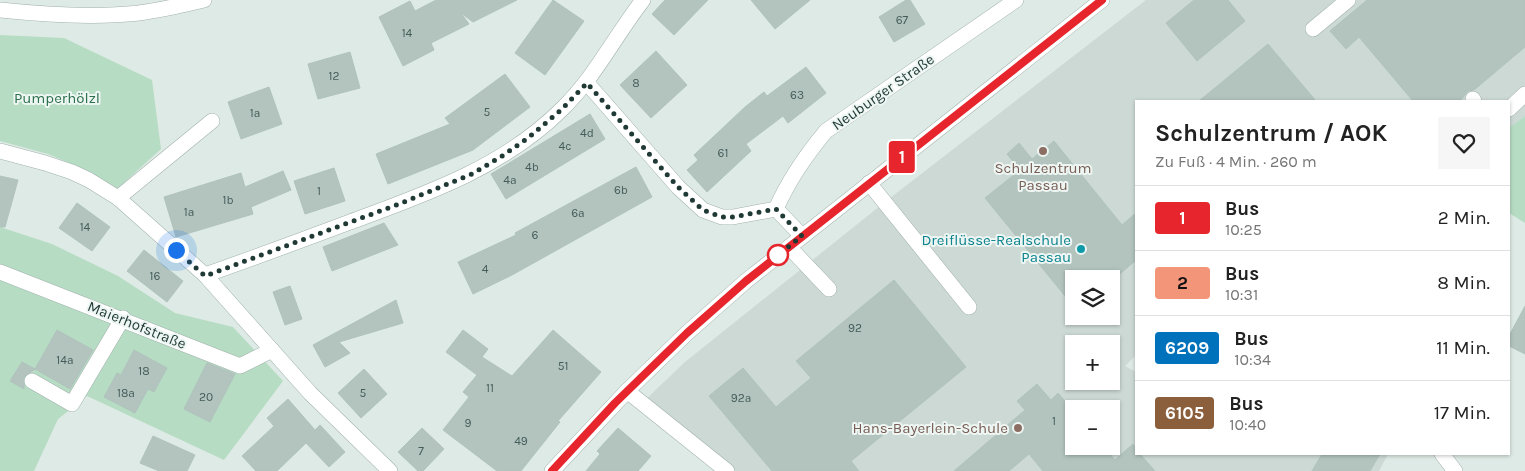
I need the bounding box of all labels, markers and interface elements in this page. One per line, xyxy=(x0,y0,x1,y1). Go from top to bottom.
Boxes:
house number: 67 xyxy=(896,13,909,27)
house number: 14 xyxy=(402,26,413,40)
street label: Neuburger Straße xyxy=(828,50,938,134)
house number: 12 xyxy=(329,69,340,83)
house number: 8 xyxy=(632,76,640,90)
house number: 63 xyxy=(790,88,804,102)
park label: Pumperhölzl xyxy=(14,89,100,107)
house number: 5 xyxy=(484,105,491,119)
house number: 1a xyxy=(250,106,260,120)
button: heart xyxy=(1438,117,1490,169)
text: Schulzentrum / AOK xyxy=(1155,119,1387,147)
house number: 4d xyxy=(580,126,594,140)
house number: 4c xyxy=(559,139,571,153)
line badge: 1 xyxy=(886,141,918,173)
marker: Schulzentrum Passau xyxy=(1037,145,1049,157)
house number: 61 xyxy=(718,146,728,160)
text: 1 xyxy=(899,146,905,168)
text: Zu Fuß · 4 Min. · 260 m xyxy=(1155,152,1317,171)
place label: Schulzentrum Passau xyxy=(994,159,1092,194)
house number: 4b xyxy=(525,160,539,174)
house number: 4a xyxy=(503,173,517,187)
house number: 6b xyxy=(614,183,628,197)
house number: 1 xyxy=(317,184,321,198)
house number: 1b xyxy=(222,193,234,207)
text: Bus xyxy=(1225,198,1259,220)
house number: 1a xyxy=(184,205,194,219)
house number: 6a xyxy=(571,206,585,220)
text: 1 xyxy=(1179,207,1186,229)
text: 2 Min. xyxy=(1438,207,1490,229)
house number: 14 xyxy=(80,220,91,234)
text: 10:25 xyxy=(1225,220,1262,239)
house number: 6 xyxy=(532,228,539,242)
place label: Dreiflüsse-Realschule Passau xyxy=(921,231,1071,266)
your location xyxy=(164,238,189,263)
marker: Dreiflüsse-Realschule Passau xyxy=(1075,243,1087,255)
unlabelled marker xyxy=(767,244,789,266)
house number: 4 xyxy=(482,262,489,276)
text: Bus xyxy=(1225,263,1259,285)
house number: 16 xyxy=(150,269,161,283)
map controls xyxy=(1065,270,1120,455)
button: layers xyxy=(1065,270,1120,325)
text: 2 xyxy=(1177,272,1188,294)
text: 8 Min. xyxy=(1437,272,1490,294)
text: 10:31 xyxy=(1225,285,1258,304)
street label: Maierhofstraße xyxy=(85,297,189,353)
house number: 92 xyxy=(848,321,862,335)
text: Bus xyxy=(1234,328,1268,350)
button: + xyxy=(1065,335,1120,390)
text: 6209 xyxy=(1165,337,1209,359)
text: 11 Min. xyxy=(1436,337,1490,359)
text: 10:34 xyxy=(1234,350,1271,369)
house number: 14a xyxy=(56,353,74,367)
house number: 51 xyxy=(558,359,568,373)
house number: 18 xyxy=(138,364,150,378)
house number: 11 xyxy=(486,381,494,395)
house number: 18a xyxy=(117,386,135,400)
house number: 5 xyxy=(360,386,367,400)
house number: 20 xyxy=(199,390,213,404)
house number: 92a xyxy=(731,391,751,405)
text: Bus xyxy=(1229,393,1263,415)
button: − xyxy=(1065,400,1120,455)
text: 6105 xyxy=(1165,402,1204,424)
text: 17 Min. xyxy=(1434,402,1490,424)
house number: 1 xyxy=(1052,414,1056,428)
text: 10:40 xyxy=(1229,415,1266,434)
house number: 9 xyxy=(465,416,472,430)
place label: Hans-Bayerlein-Schule xyxy=(852,419,1008,437)
marker: Hans-Bayerlein-Schule xyxy=(1012,422,1024,434)
house number: 49 xyxy=(514,434,528,448)
house number: 7 xyxy=(418,444,424,458)

